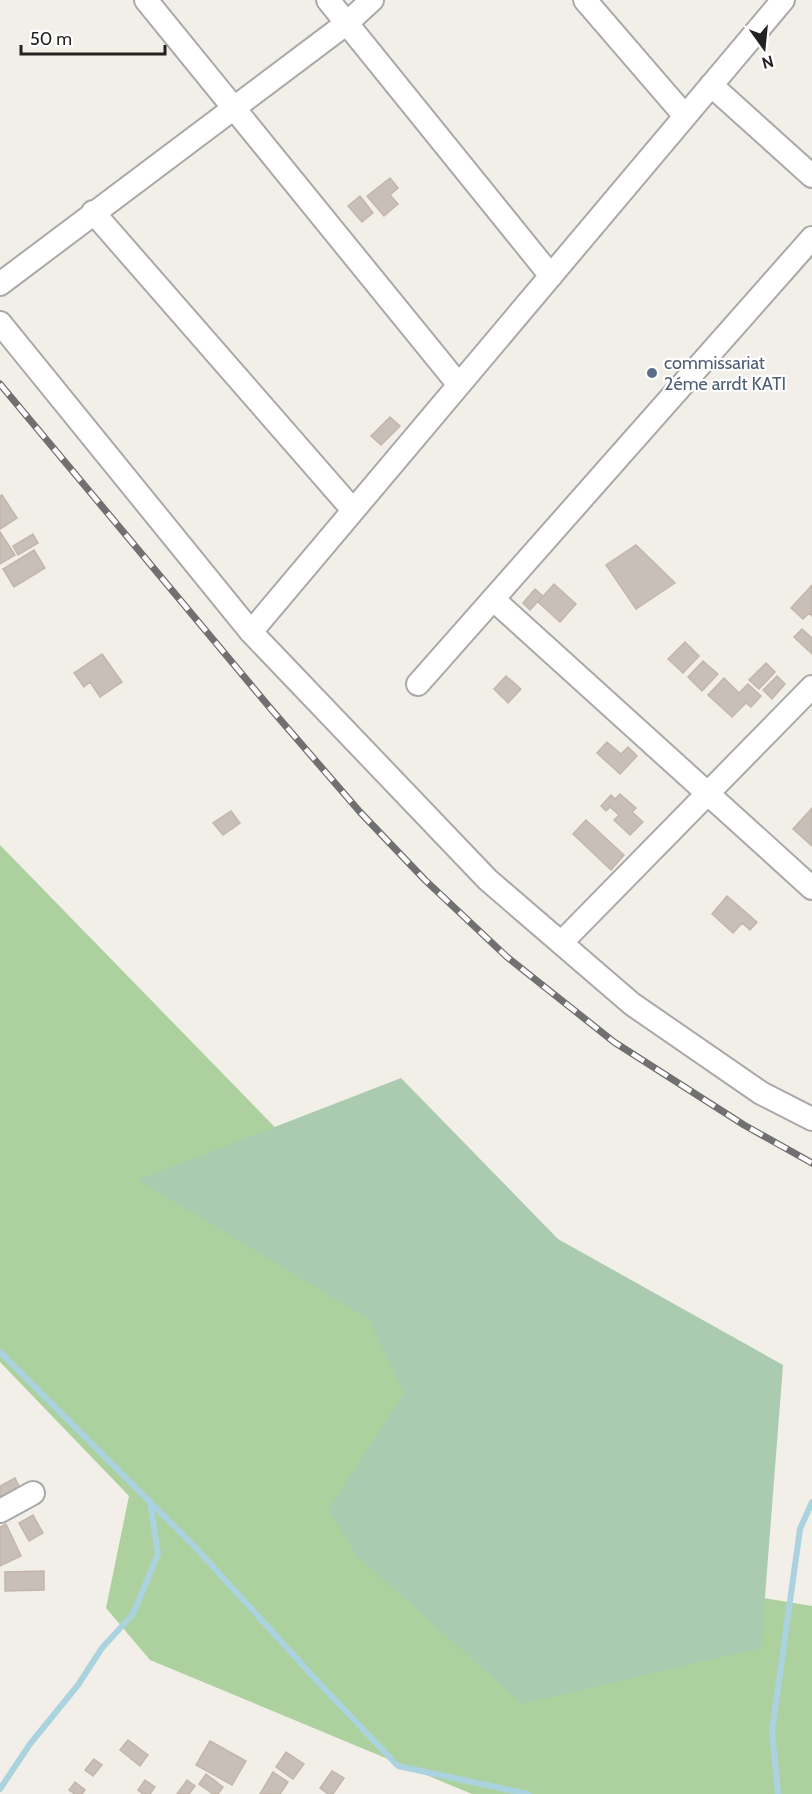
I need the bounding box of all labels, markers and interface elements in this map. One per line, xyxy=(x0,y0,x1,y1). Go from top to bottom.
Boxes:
scale bar xyxy=(21,18,165,56)
north arrow xyxy=(734,18,794,78)
text: 50 m xyxy=(30,28,72,50)
text: N xyxy=(760,51,776,73)
place label: commissariat 2éme arrdt KATI xyxy=(664,352,786,395)
marker: commissariat 2éme arrdt KATI xyxy=(645,366,659,380)

